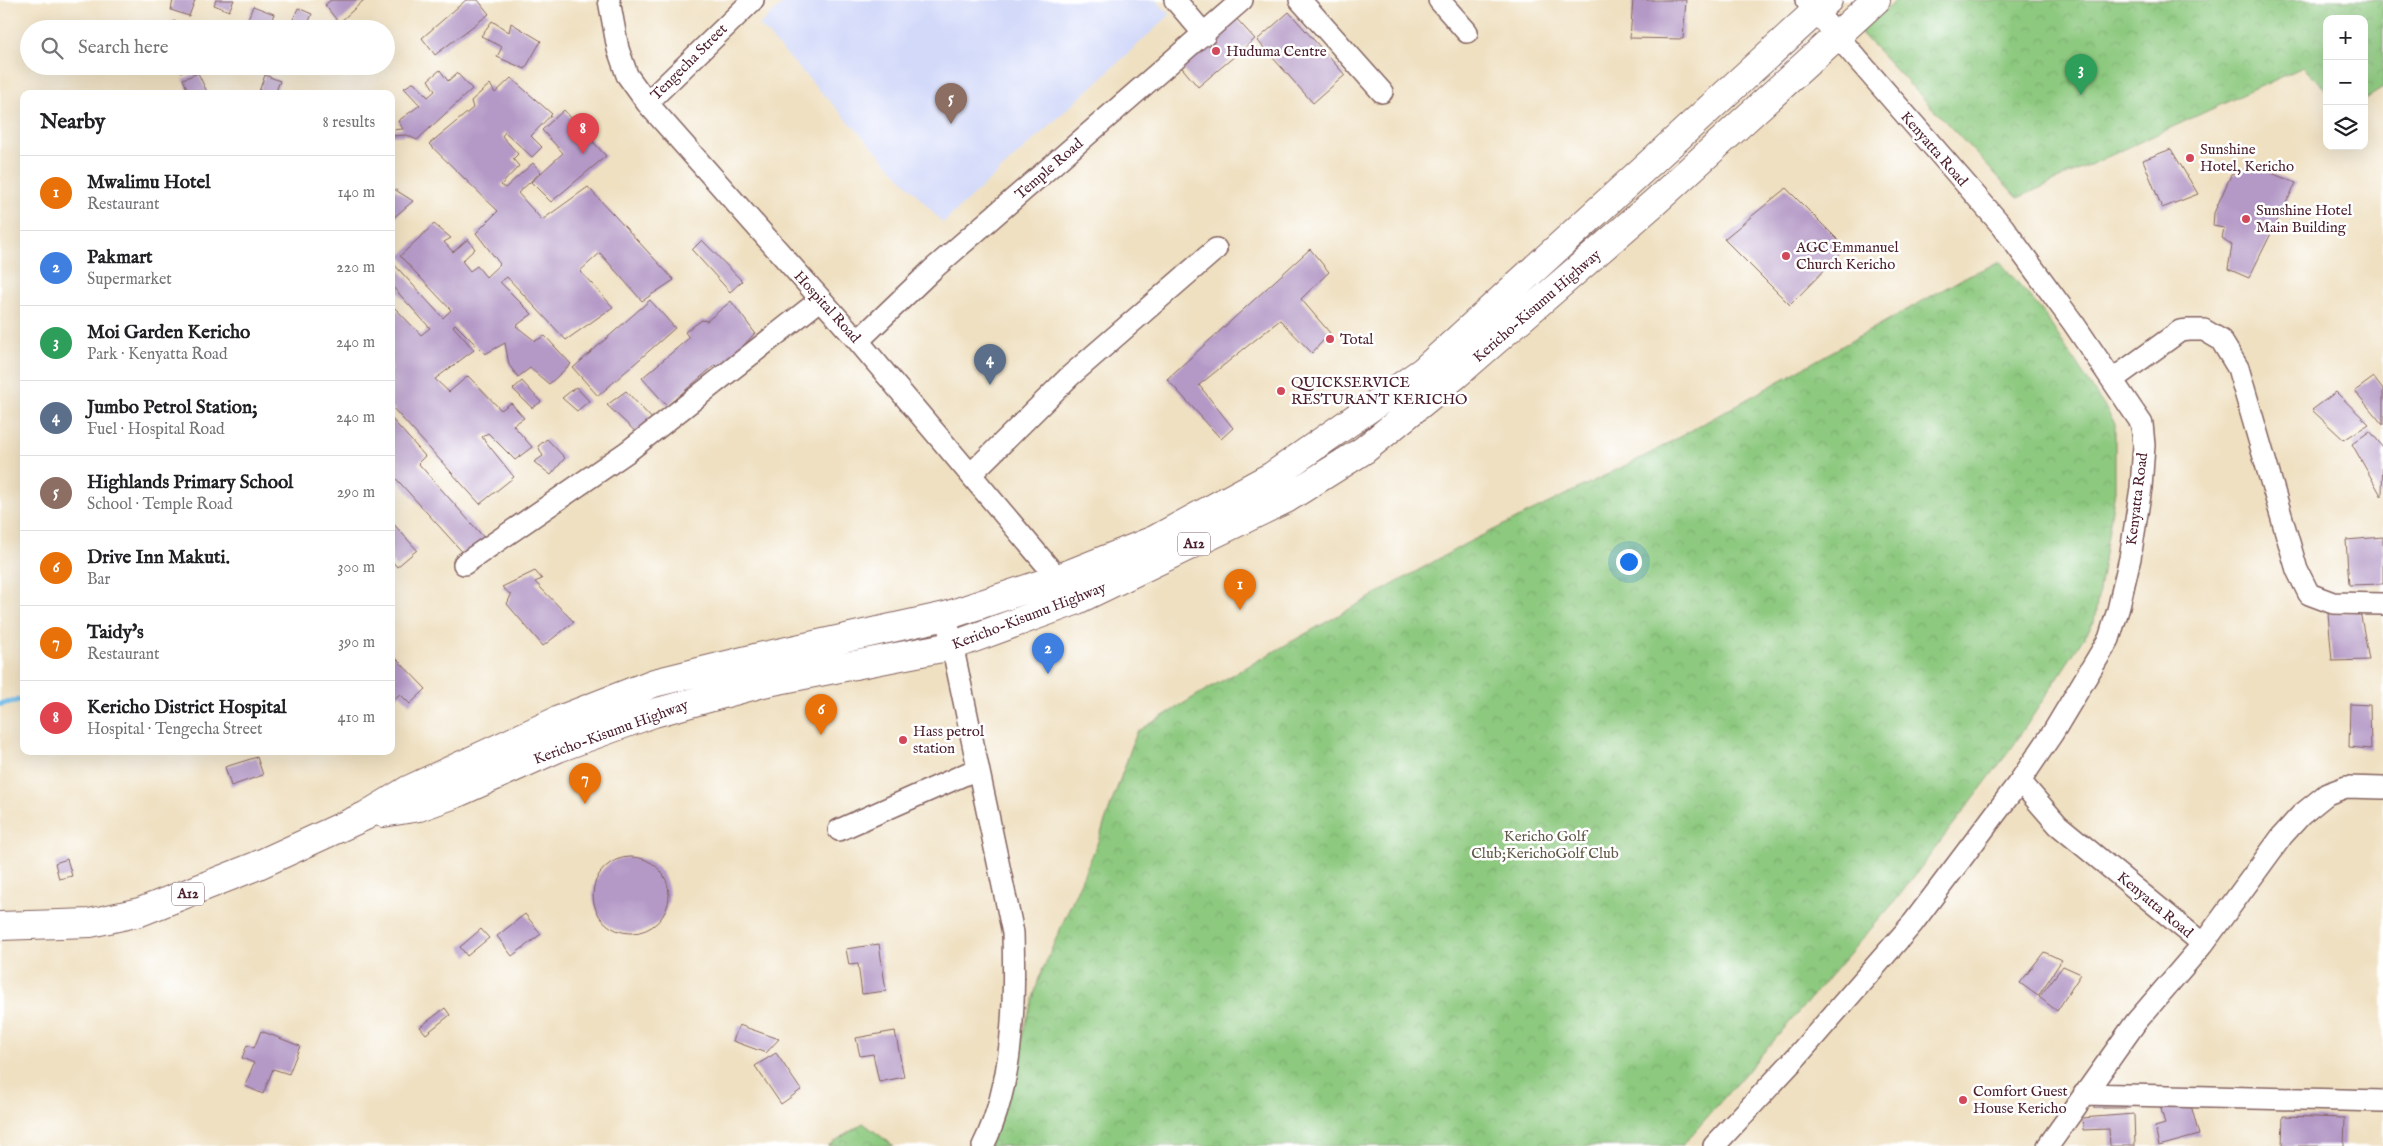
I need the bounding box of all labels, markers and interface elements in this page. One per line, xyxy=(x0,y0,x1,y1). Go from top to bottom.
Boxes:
map controls xyxy=(2323,15,2368,150)
button: + xyxy=(2323,15,2368,60)
search box xyxy=(20,20,395,75)
street label: Tengecha Street xyxy=(647,20,731,104)
icon: search xyxy=(38,34,66,62)
text: Search here xyxy=(78,36,169,60)
place label: Huduma Centre xyxy=(1226,42,1327,61)
marker: Huduma Centre xyxy=(1210,45,1222,57)
pin: 3 xyxy=(2065,54,2097,95)
button: − xyxy=(2323,60,2368,105)
pin: 5 xyxy=(935,83,967,124)
button: layers xyxy=(2323,105,2368,150)
street label: Kenyatta Road xyxy=(1896,108,1972,191)
text: Nearby xyxy=(40,109,105,136)
text: 8 results xyxy=(323,113,375,133)
pin: 8 xyxy=(567,113,599,154)
street label: Temple Road xyxy=(1011,134,1088,204)
place label: Sunshine Hotel, Kericho xyxy=(2200,140,2294,176)
marker: Sunshine Hotel, Kericho xyxy=(2184,152,2196,164)
text: Mwalimu Hotel xyxy=(87,171,211,195)
text: 1 xyxy=(53,183,59,203)
text: 140 m xyxy=(337,183,375,203)
text: Restaurant xyxy=(87,195,160,215)
place label: Sunshine Hotel Main Building xyxy=(2256,201,2353,237)
marker: Sunshine Hotel Main Building xyxy=(2240,213,2252,225)
place label: AGC Emmanuel Church Kericho xyxy=(1795,238,1899,274)
street label: Kericho-Kisumu Highway xyxy=(1469,245,1605,367)
text: Pakmart xyxy=(87,246,153,270)
marker: AGC Emmanuel Church Kericho xyxy=(1780,250,1792,262)
text: 2 xyxy=(52,258,60,278)
text: 220 m xyxy=(336,258,375,278)
street label: Hospital Road xyxy=(790,267,865,348)
text: Supermarket xyxy=(87,270,172,290)
text: Moi Garden Kericho xyxy=(87,321,250,345)
place label: Total xyxy=(1340,330,1374,349)
text: 3 xyxy=(53,333,59,353)
text: 240 m xyxy=(336,333,375,353)
marker: Total xyxy=(1324,333,1336,345)
pin: 4 xyxy=(974,344,1006,385)
text: Park · Kenyatta Road xyxy=(87,345,227,365)
place label: QUICKSERVICE RESTURANT KERICHO xyxy=(1291,373,1468,409)
marker: QUICKSERVICE RESTURANT KERICHO xyxy=(1275,385,1287,397)
text: Jumbo Petrol Station; xyxy=(87,396,257,420)
text: 4 xyxy=(52,408,60,428)
text: 240 m xyxy=(336,408,375,428)
text: Fuel · Hospital Road xyxy=(87,420,225,440)
street label: Kenyatta Road xyxy=(2122,451,2152,546)
text: Highlands Primary School xyxy=(87,471,293,495)
text: 5 xyxy=(53,483,59,503)
text: 290 m xyxy=(337,483,375,503)
text: School · Temple Road xyxy=(87,495,232,515)
road number: A12 xyxy=(1178,532,1210,556)
text: Drive Inn Makuti. xyxy=(87,546,230,570)
your location xyxy=(1616,549,1642,575)
text: 6 xyxy=(53,558,59,578)
text: 300 m xyxy=(337,558,375,578)
pin: 1 xyxy=(1224,569,1256,610)
text: Bar xyxy=(87,570,110,590)
street label: Kericho-Kisumu Highway xyxy=(949,578,1109,654)
text: Taidy's xyxy=(87,621,144,645)
text: 7 xyxy=(52,633,60,653)
text: 390 m xyxy=(338,633,375,653)
pin: 2 xyxy=(1032,633,1064,674)
text: Restaurant xyxy=(87,645,160,665)
pin: 6 xyxy=(805,694,837,735)
street label: Kericho-Kisumu Highway xyxy=(531,695,692,769)
text: Kericho District Hospital xyxy=(87,696,287,720)
text: 8 xyxy=(53,708,59,728)
text: 410 m xyxy=(338,708,375,728)
text: Hospital · Tengecha Street xyxy=(87,720,263,740)
place label: Hass petrol station xyxy=(913,722,985,758)
marker: Hass petrol station xyxy=(897,734,909,746)
pin: 7 xyxy=(569,763,601,804)
park label: Kericho Golf Club;KerichoGolf Club xyxy=(1471,827,1619,863)
street label: Kenyatta Road xyxy=(2113,868,2198,943)
road number: A12 xyxy=(172,882,204,906)
place label: Comfort Guest House Kericho xyxy=(1973,1082,2068,1118)
marker: Comfort Guest House Kericho xyxy=(1957,1094,1969,1106)

